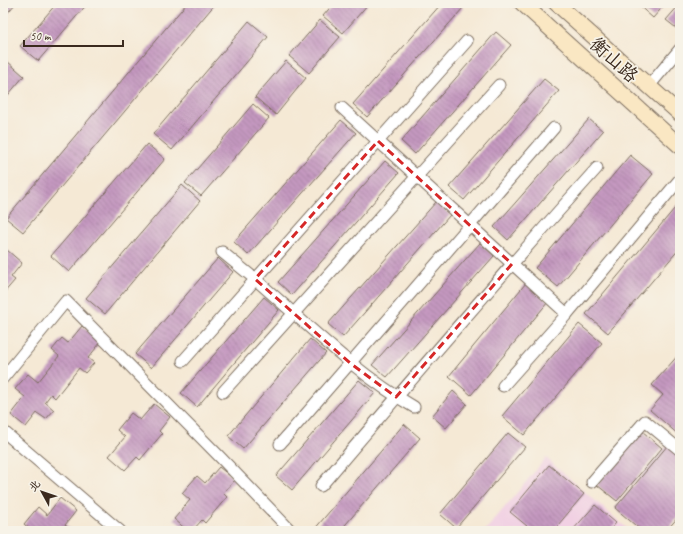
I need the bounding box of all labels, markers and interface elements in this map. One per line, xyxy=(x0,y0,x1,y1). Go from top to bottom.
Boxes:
scale bar xyxy=(24,22,123,48)
text: 50 m xyxy=(30,28,52,44)
street label: 衡山路 xyxy=(585,32,643,88)
north arrow xyxy=(22,472,62,512)
text: 北 xyxy=(25,477,43,494)

